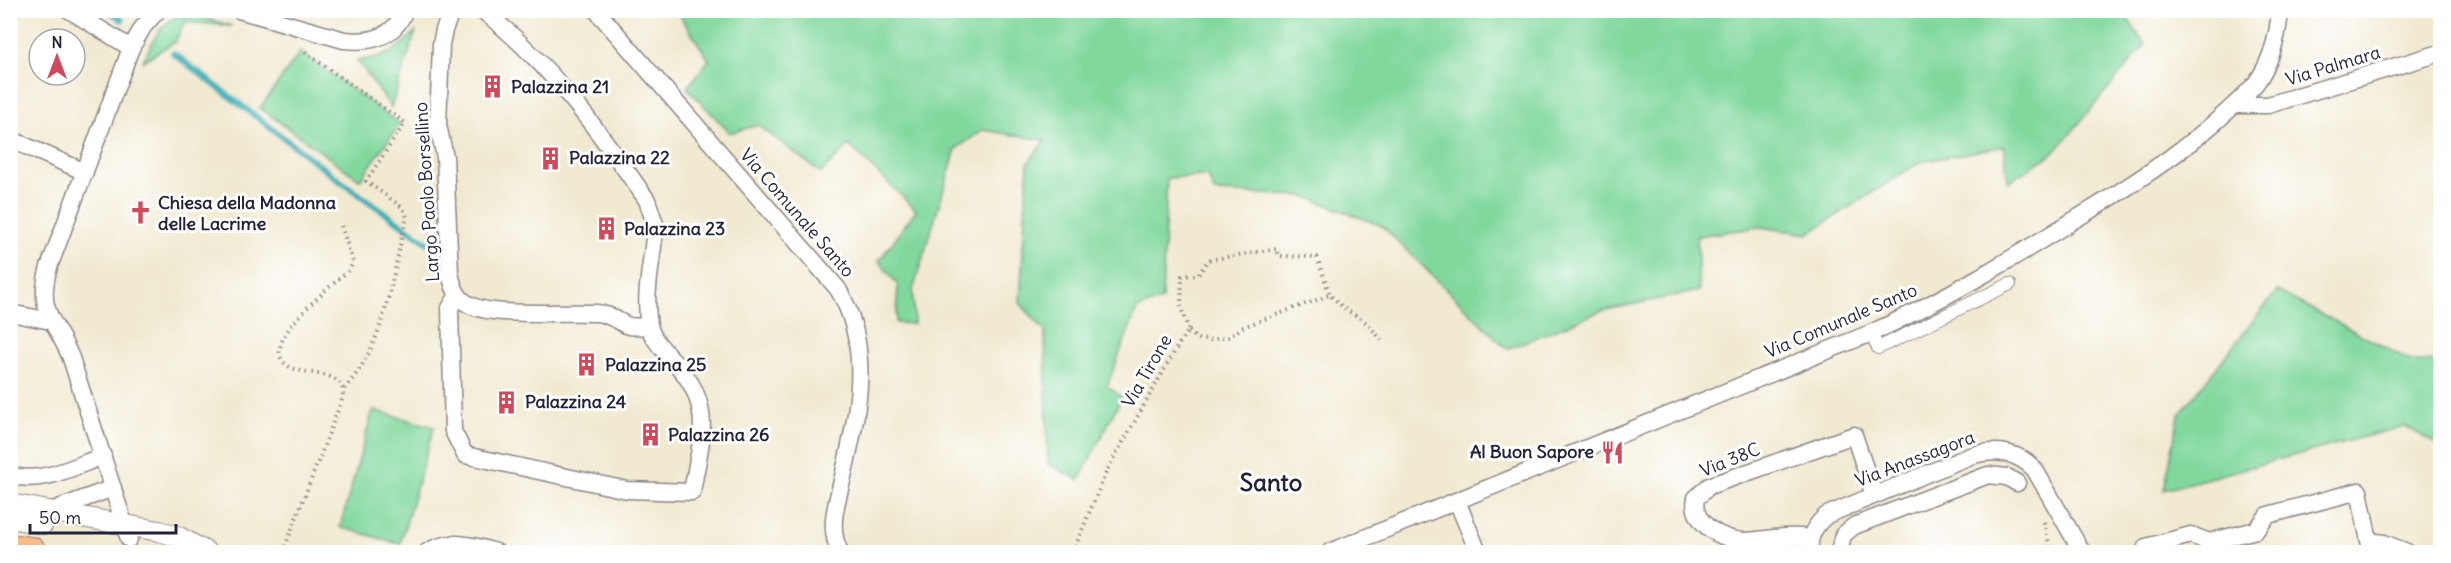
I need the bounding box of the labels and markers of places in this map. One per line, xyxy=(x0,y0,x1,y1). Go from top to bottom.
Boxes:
building icon: Palazzina 21 xyxy=(480,74,506,100)
place label: Palazzina 21 xyxy=(511,75,609,98)
building icon: Palazzina 22 xyxy=(538,145,564,171)
place label: Palazzina 22 xyxy=(569,146,670,169)
place label: Chiesa della Madonna delle Lacrime xyxy=(158,191,336,235)
church icon: Chiesa della Madonna delle Lacrime xyxy=(127,200,153,226)
building icon: Palazzina 23 xyxy=(593,216,619,242)
place label: Palazzina 23 xyxy=(624,217,725,240)
building icon: Palazzina 25 xyxy=(574,352,600,378)
place label: Palazzina 25 xyxy=(605,353,706,376)
building icon: Palazzina 24 xyxy=(494,389,520,415)
place label: Palazzina 24 xyxy=(525,390,627,413)
building icon: Palazzina 26 xyxy=(637,422,663,448)
place label: Palazzina 26 xyxy=(668,423,769,446)
restaurant icon: Al Buon Sapore xyxy=(1599,439,1625,465)
place label: Al Buon Sapore xyxy=(1470,440,1594,463)

